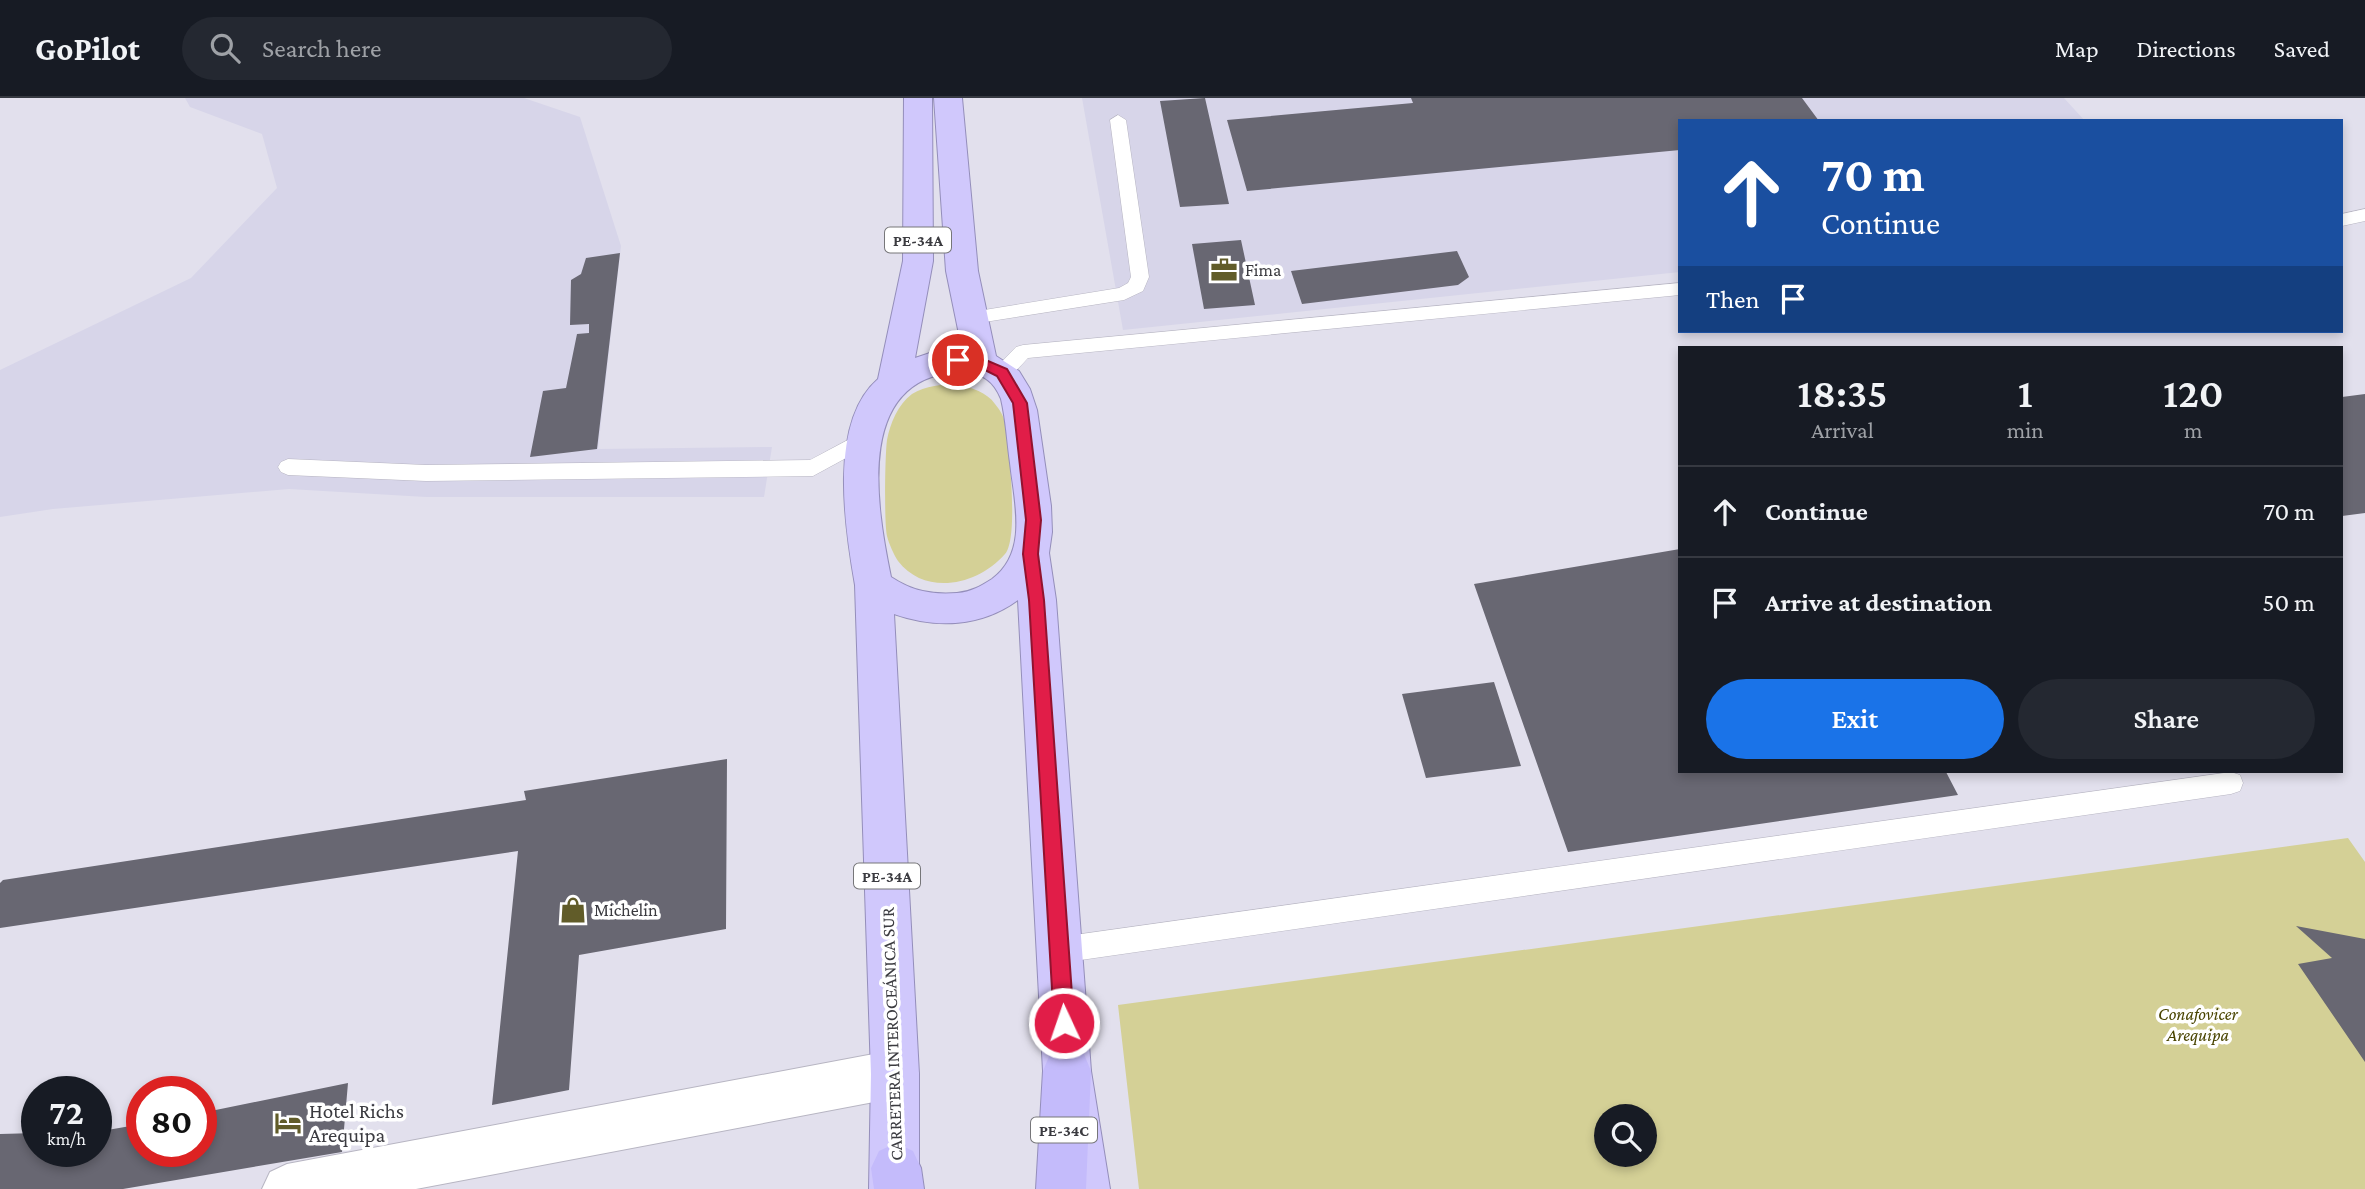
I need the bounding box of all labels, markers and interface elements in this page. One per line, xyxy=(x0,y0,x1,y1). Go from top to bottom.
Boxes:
search box xyxy=(182,17,672,80)
icon: search xyxy=(206,29,244,67)
text: GoPilot xyxy=(35,30,140,67)
text: Search here xyxy=(262,34,381,63)
text: Map xyxy=(2055,35,2099,62)
text: Directions xyxy=(2137,35,2236,62)
text: Saved xyxy=(2274,35,2330,62)
icon: ahead xyxy=(1706,147,1797,238)
text: 70 m xyxy=(1821,147,1925,202)
text: Continue xyxy=(1821,205,1940,241)
road number: PE-34A xyxy=(885,228,951,252)
office icon: Fima xyxy=(1209,255,1239,285)
place label: Fima xyxy=(1245,260,1281,280)
icon: arrive xyxy=(1774,280,1812,318)
text: Then xyxy=(1706,285,1760,314)
pin xyxy=(928,330,988,390)
icon: arrive xyxy=(939,341,977,379)
text: 18:35 xyxy=(1797,369,1888,416)
text: 1 xyxy=(2018,369,2033,416)
text: 120 xyxy=(2163,369,2224,416)
text: Arrival xyxy=(1811,417,1874,443)
text: min xyxy=(2007,417,2044,443)
text: m xyxy=(2184,417,2203,443)
icon: ahead xyxy=(1706,493,1744,531)
text: Continue xyxy=(1765,497,1868,526)
text: 70 m xyxy=(2263,497,2315,526)
icon: arrive xyxy=(1706,584,1744,622)
text: Arrive at destination xyxy=(1765,588,1992,617)
text: 50 m xyxy=(2262,588,2315,617)
button: Exit xyxy=(1706,679,2004,759)
button: Share xyxy=(2018,679,2315,759)
road number: PE-34A xyxy=(854,863,920,888)
shop icon: Michelin xyxy=(558,895,588,925)
place label: Michelin xyxy=(594,900,658,920)
street label: CARRETERA INTEROCEÁNICA SUR xyxy=(878,906,906,1161)
position arrow xyxy=(1027,986,1101,1060)
park label: Conafovicer Arequipa xyxy=(2158,1004,2239,1045)
speed limit sign: 80 xyxy=(126,1076,217,1167)
text: 72 xyxy=(49,1093,84,1132)
place label: Hotel Richs Arequipa xyxy=(309,1099,404,1147)
map controls xyxy=(1594,1104,1657,1167)
button: search xyxy=(1594,1104,1657,1167)
hotel icon: Hotel Richs Arequipa xyxy=(273,1108,303,1138)
road number: PE-34C xyxy=(1031,1118,1097,1142)
text: km/h xyxy=(47,1129,86,1149)

